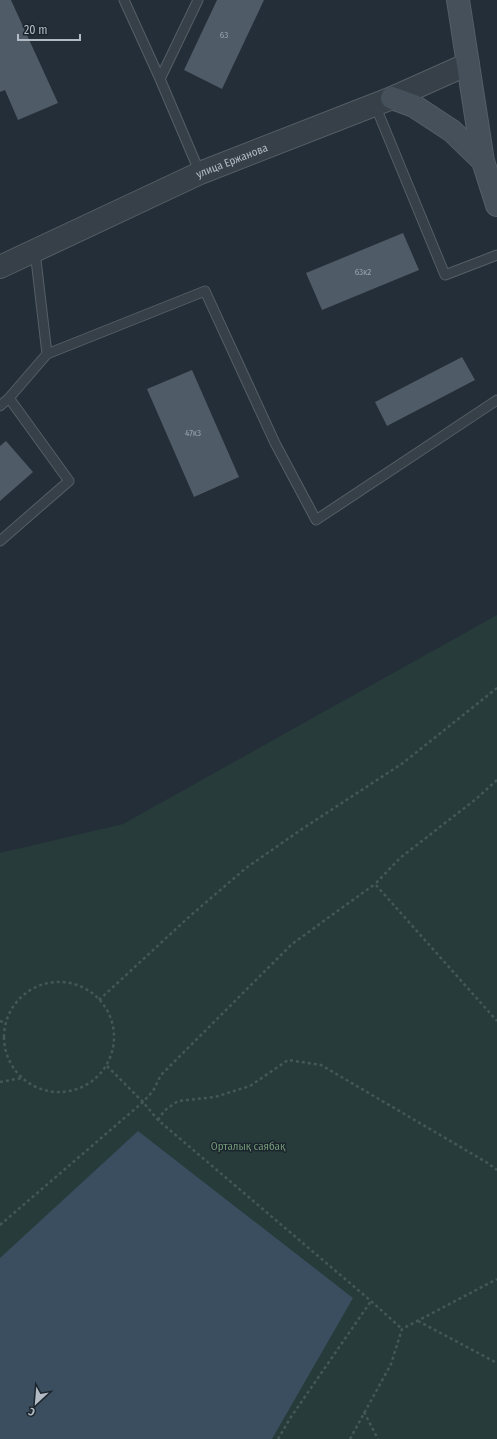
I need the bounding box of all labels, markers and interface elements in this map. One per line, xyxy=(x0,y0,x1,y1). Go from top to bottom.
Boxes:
scale bar xyxy=(18,16,80,42)
text: 20 m xyxy=(24,23,48,37)
house number: 63 xyxy=(220,30,228,40)
street label: улица Ержанова xyxy=(194,141,269,181)
house number: 63к2 xyxy=(355,267,371,277)
house number: 47к3 xyxy=(185,428,201,438)
park label: Орталық саябақ xyxy=(211,1140,286,1153)
north arrow xyxy=(16,1383,56,1423)
text: С xyxy=(26,1404,37,1419)

